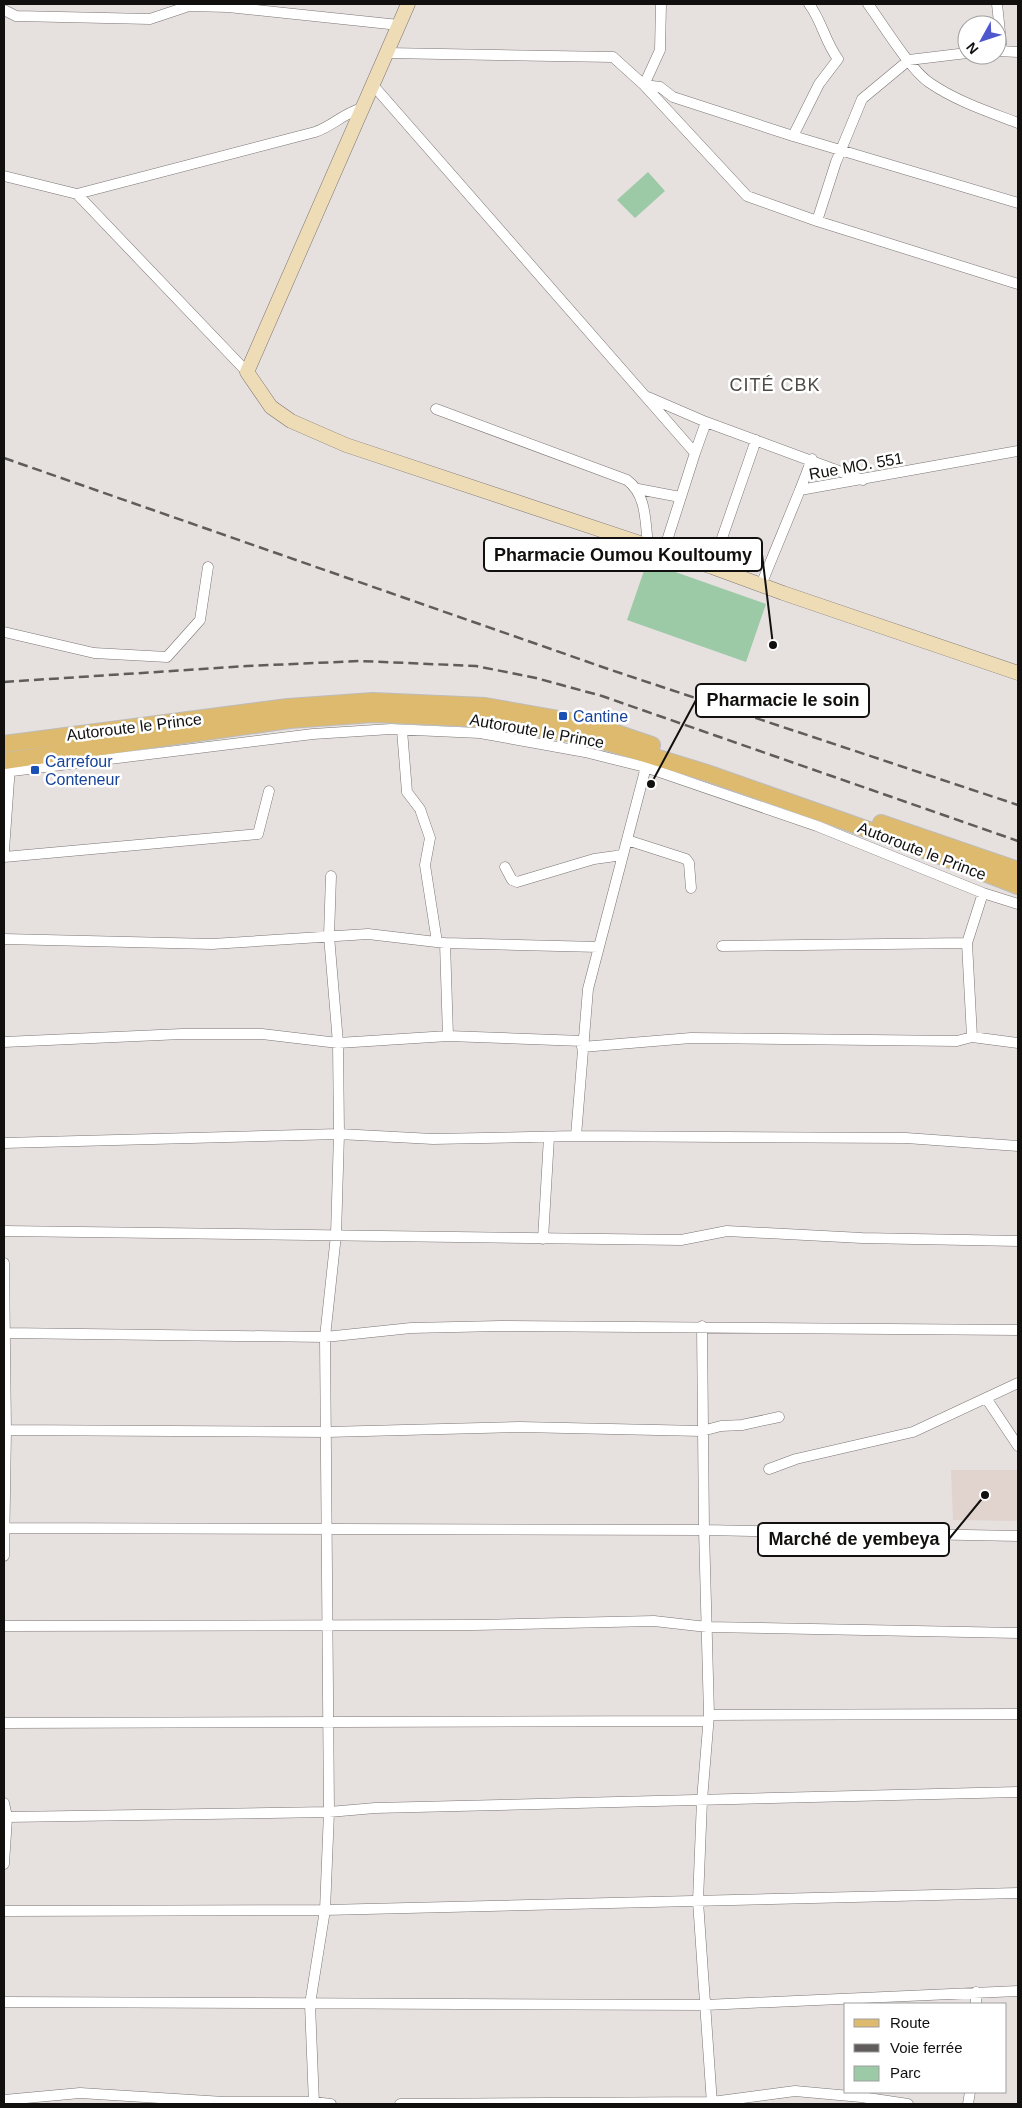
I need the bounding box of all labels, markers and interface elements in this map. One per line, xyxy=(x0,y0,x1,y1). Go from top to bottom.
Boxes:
north arrow xyxy=(957,15,1007,65)
text: N xyxy=(963,39,981,57)
district label: CITÉ CBK xyxy=(729,375,821,395)
street label: Rue MO. 551 xyxy=(808,449,904,483)
callout: Pharmacie Oumou Koultoumy xyxy=(484,538,762,571)
text: Pharmacie Oumou Koultoumy xyxy=(494,545,752,565)
callout: Pharmacie le soin xyxy=(696,684,869,717)
text: Pharmacie le soin xyxy=(706,690,860,710)
place label: Cantine xyxy=(573,708,628,725)
street label: Autoroute le Prince xyxy=(65,710,203,744)
marker: Cantine xyxy=(557,710,569,722)
street label: Autoroute le Prince xyxy=(469,711,606,751)
place label: Carrefour Conteneur xyxy=(45,753,120,788)
marker: Carrefour Conteneur xyxy=(29,764,41,776)
street label: Autoroute le Prince xyxy=(855,819,989,883)
callout: Marché de yembeya xyxy=(758,1523,949,1556)
text: Marché de yembeya xyxy=(768,1529,941,1549)
legend xyxy=(844,2003,1007,2093)
text: Route xyxy=(890,2014,930,2031)
text: Voie ferrée xyxy=(890,2039,963,2056)
text: Parc xyxy=(890,2064,921,2081)

